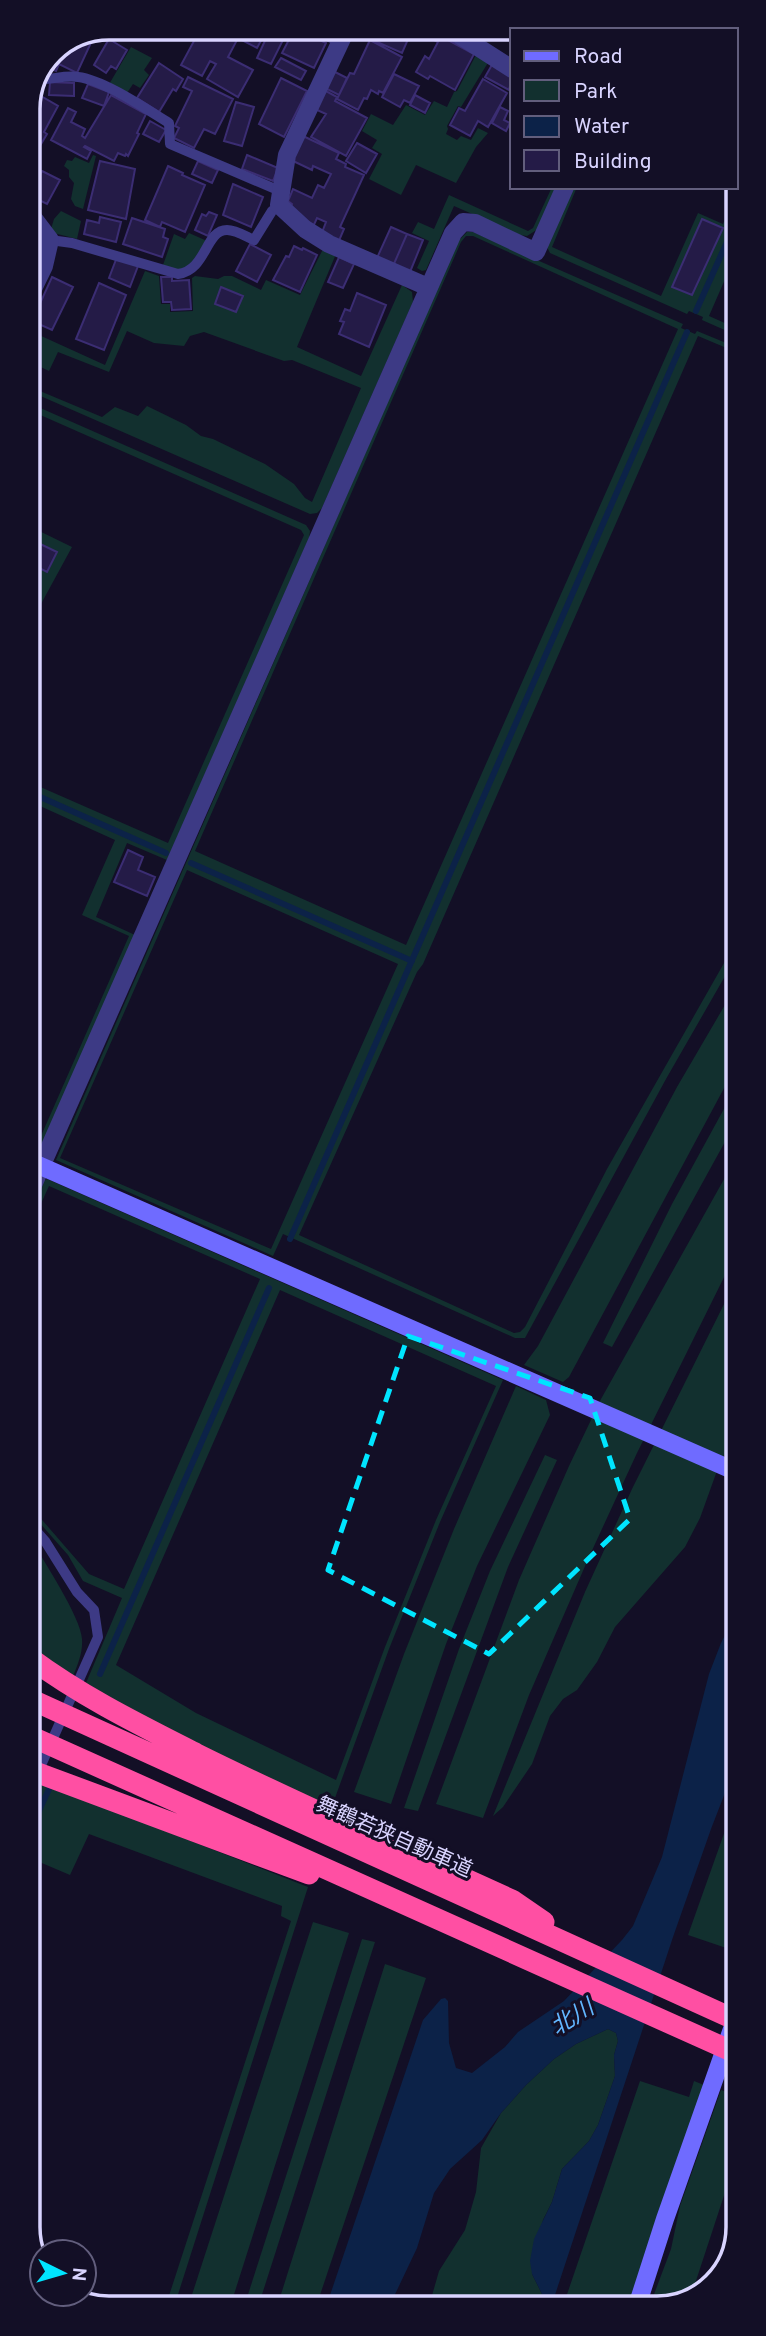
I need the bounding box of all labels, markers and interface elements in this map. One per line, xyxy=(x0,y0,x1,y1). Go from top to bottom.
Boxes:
legend xyxy=(510,28,738,189)
text: Road xyxy=(574,44,623,71)
text: Park xyxy=(574,79,617,106)
text: Water xyxy=(574,114,629,141)
text: Building xyxy=(574,149,652,176)
street label: 舞鶴若狭自動車道 xyxy=(312,1792,476,1884)
water label: 北川 xyxy=(546,1993,603,2043)
north arrow xyxy=(28,2238,98,2308)
text: N xyxy=(65,2266,90,2282)

